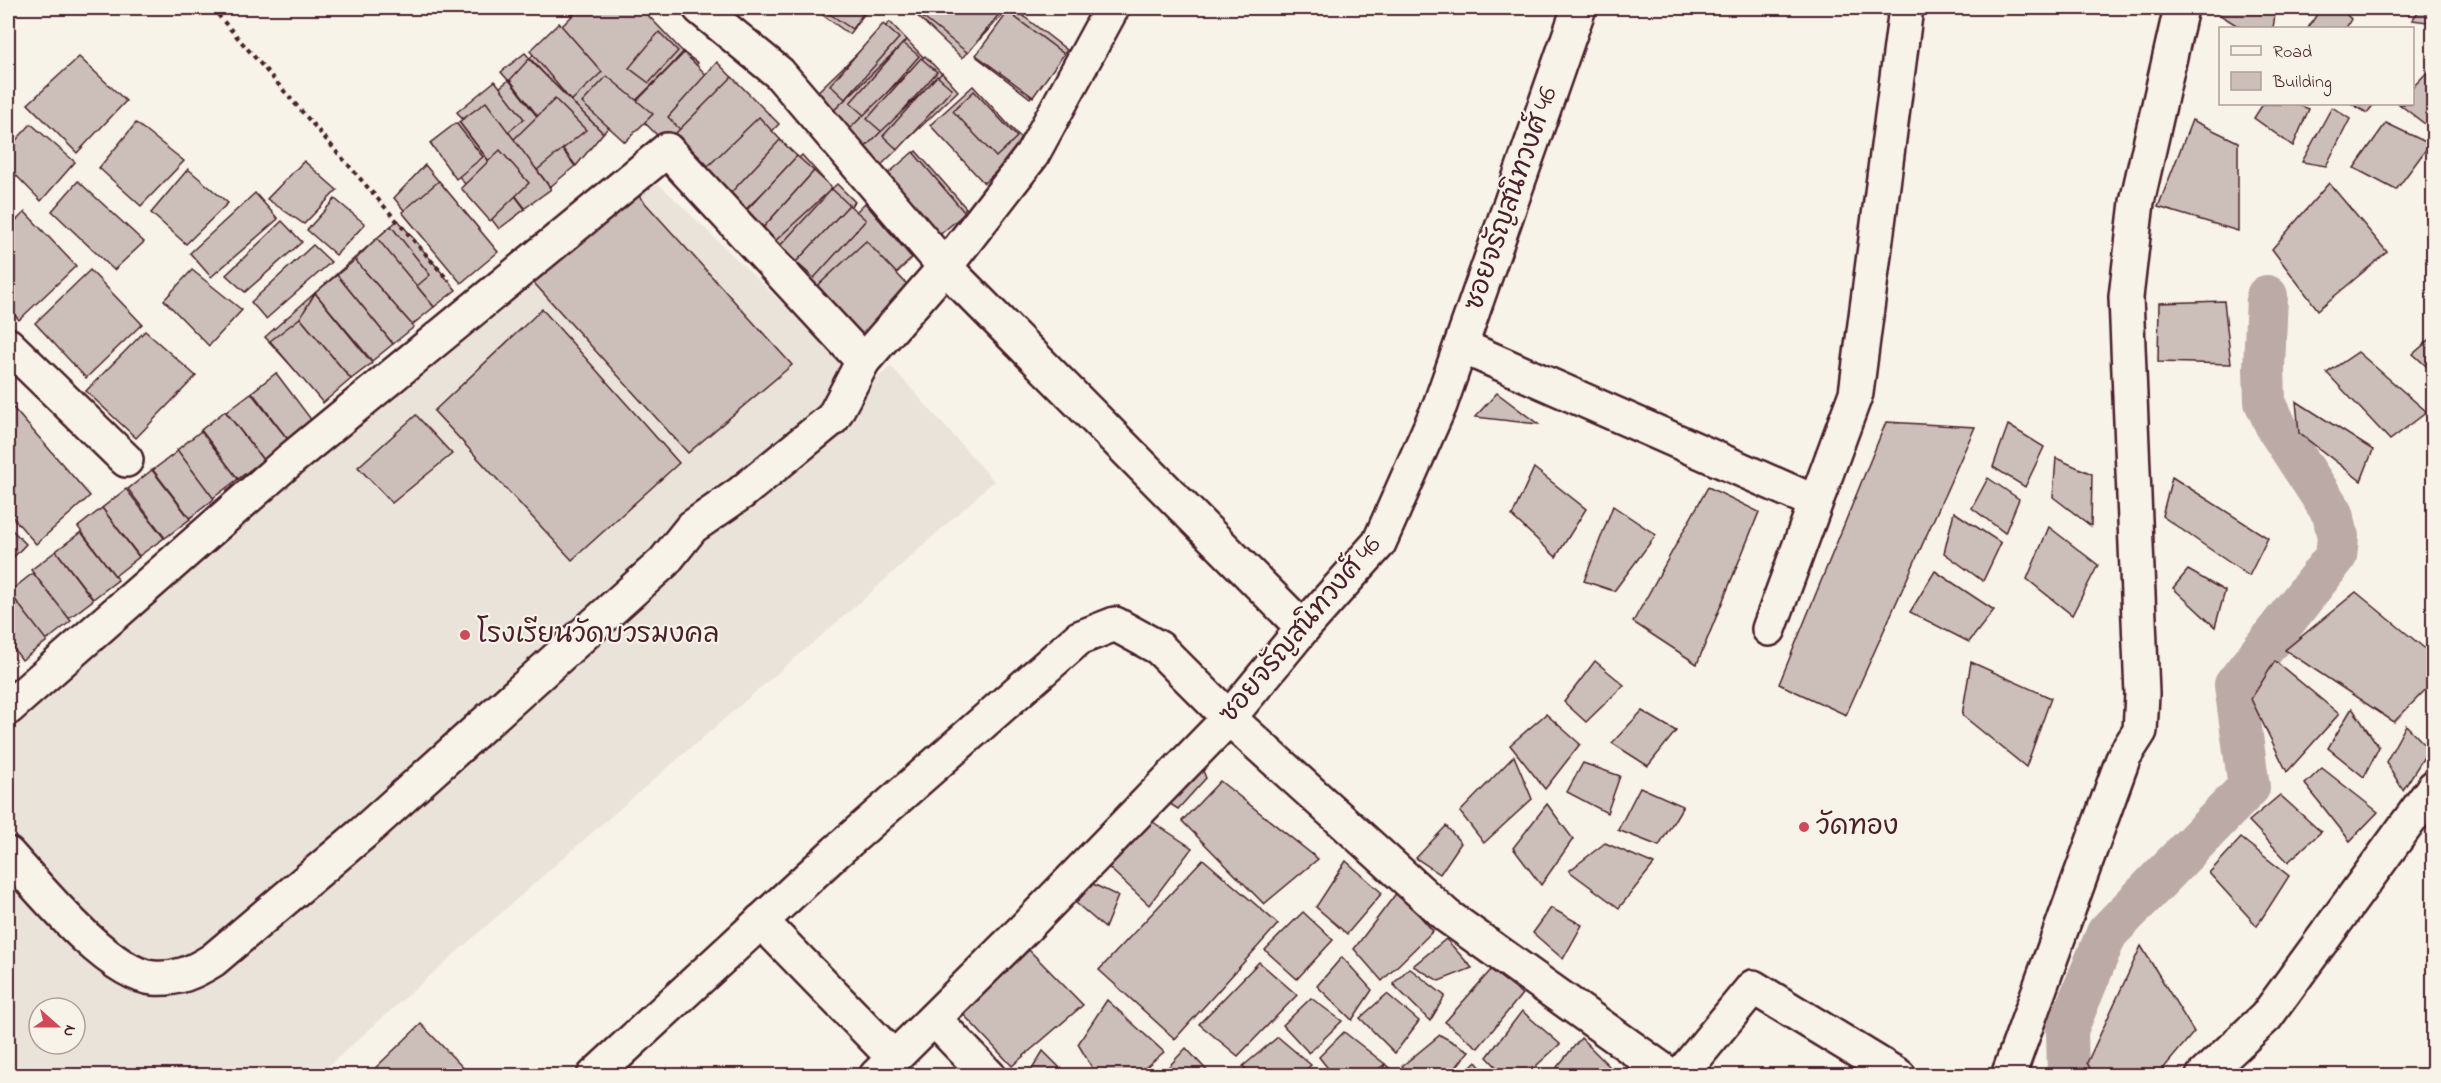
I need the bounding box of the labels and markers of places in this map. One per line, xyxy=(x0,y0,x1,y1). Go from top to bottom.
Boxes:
place label: โรงเรียนวัดบวรมงคล xyxy=(477,615,719,655)
marker: โรงเรียนวัดบวรมงคล xyxy=(458,628,472,642)
place label: วัดทอง xyxy=(1816,808,1898,847)
marker: วัดทอง xyxy=(1797,820,1811,834)

